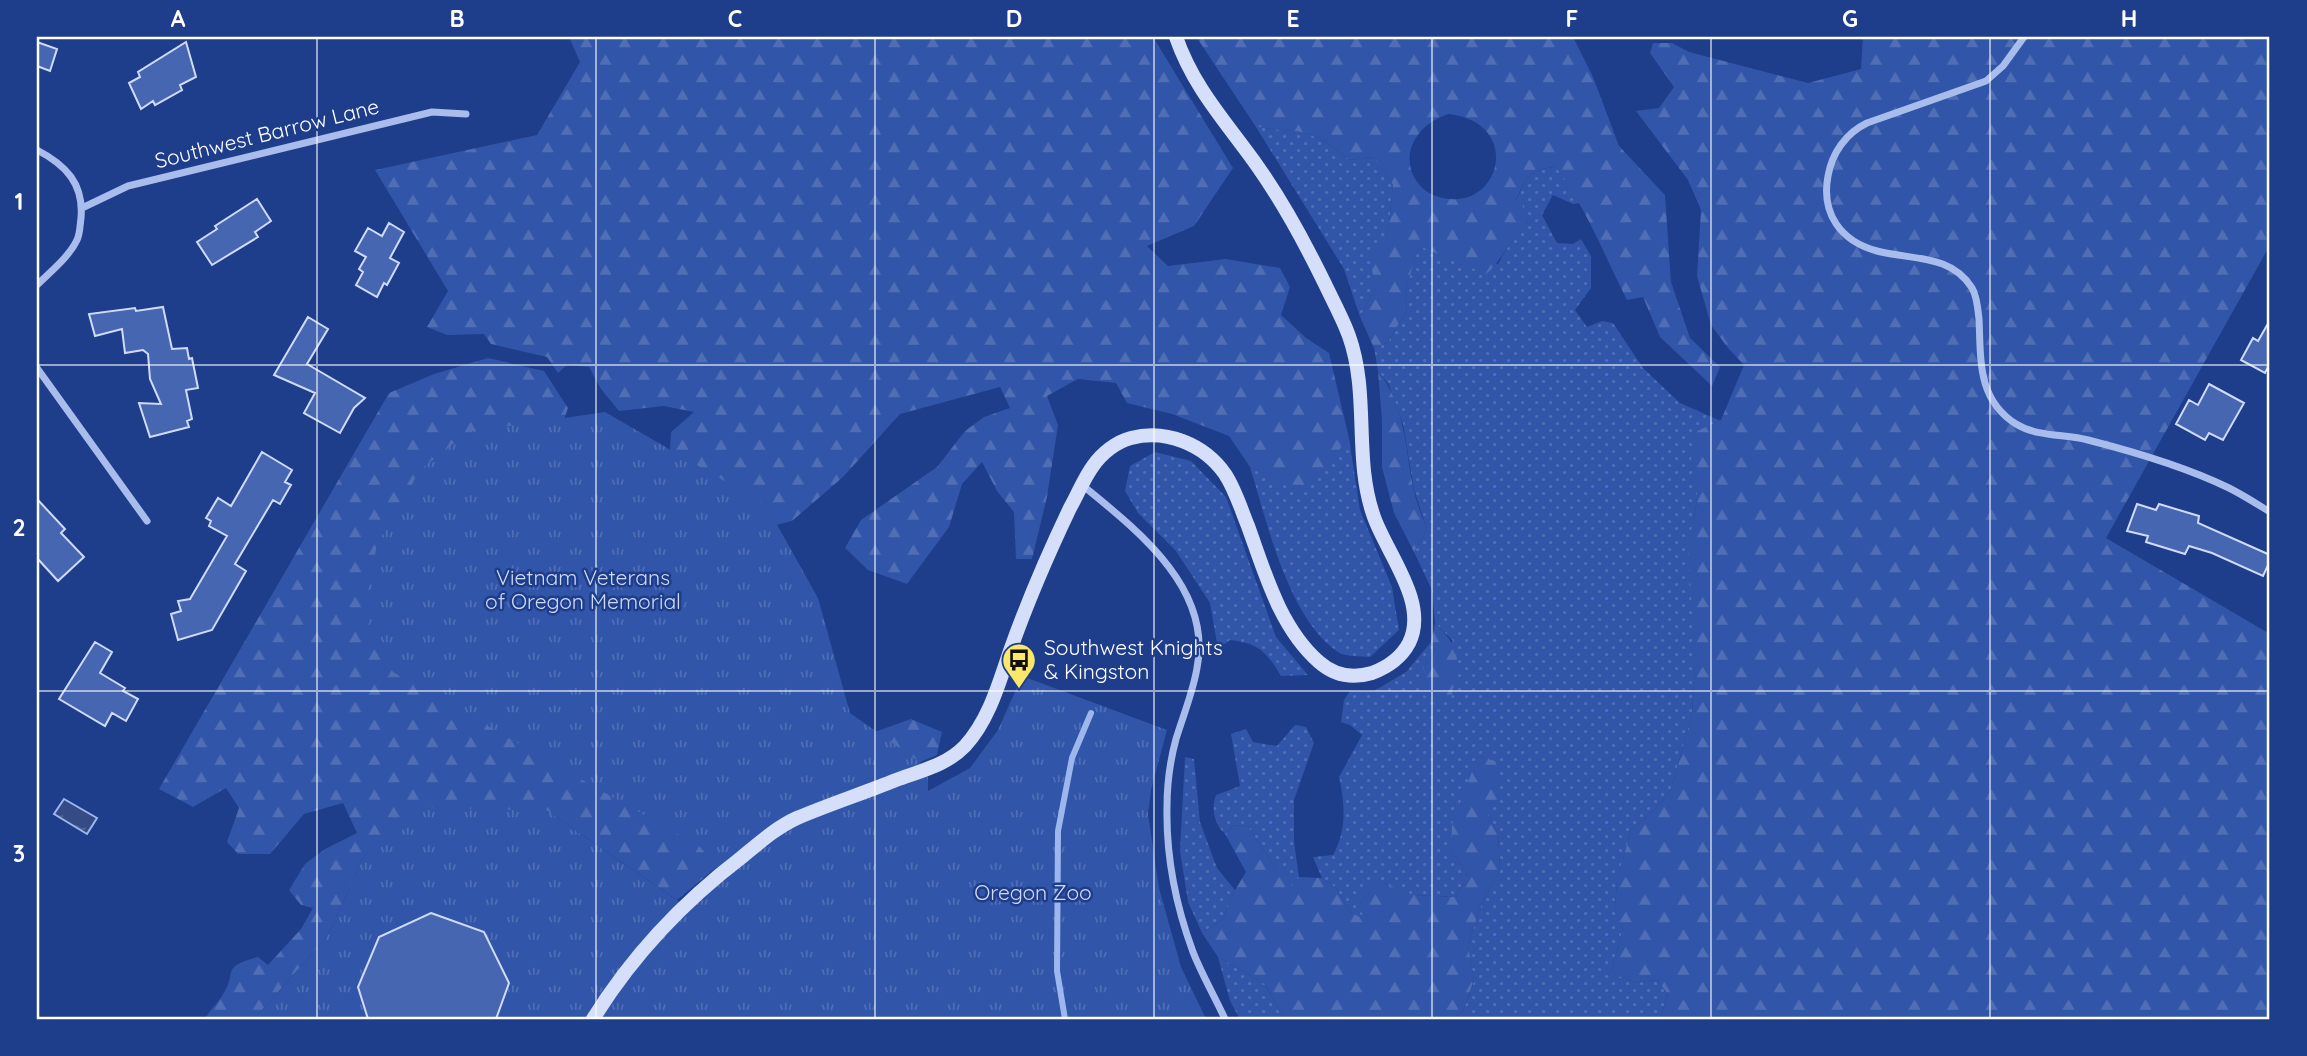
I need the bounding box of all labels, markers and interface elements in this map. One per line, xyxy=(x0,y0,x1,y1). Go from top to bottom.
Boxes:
text: A xyxy=(171,4,186,33)
text: B xyxy=(449,4,465,33)
text: C xyxy=(728,4,742,33)
text: D xyxy=(1006,4,1022,33)
text: E xyxy=(1286,4,1300,33)
text: F xyxy=(1566,4,1578,33)
text: G xyxy=(1842,4,1858,33)
text: H xyxy=(2121,4,2137,33)
street label: Southwest Barrow Lane xyxy=(152,93,382,173)
text: 1 xyxy=(15,187,23,216)
text: 2 xyxy=(12,513,26,542)
park label: Vietnam Veterans of Oregon Memorial xyxy=(485,564,681,614)
place label: Southwest Knights & Kingston xyxy=(1044,634,1223,684)
bus stop icon: Southwest Knights & Kingston xyxy=(1000,641,1038,690)
text: 3 xyxy=(13,839,25,868)
park label: Oregon Zoo xyxy=(974,879,1092,905)

